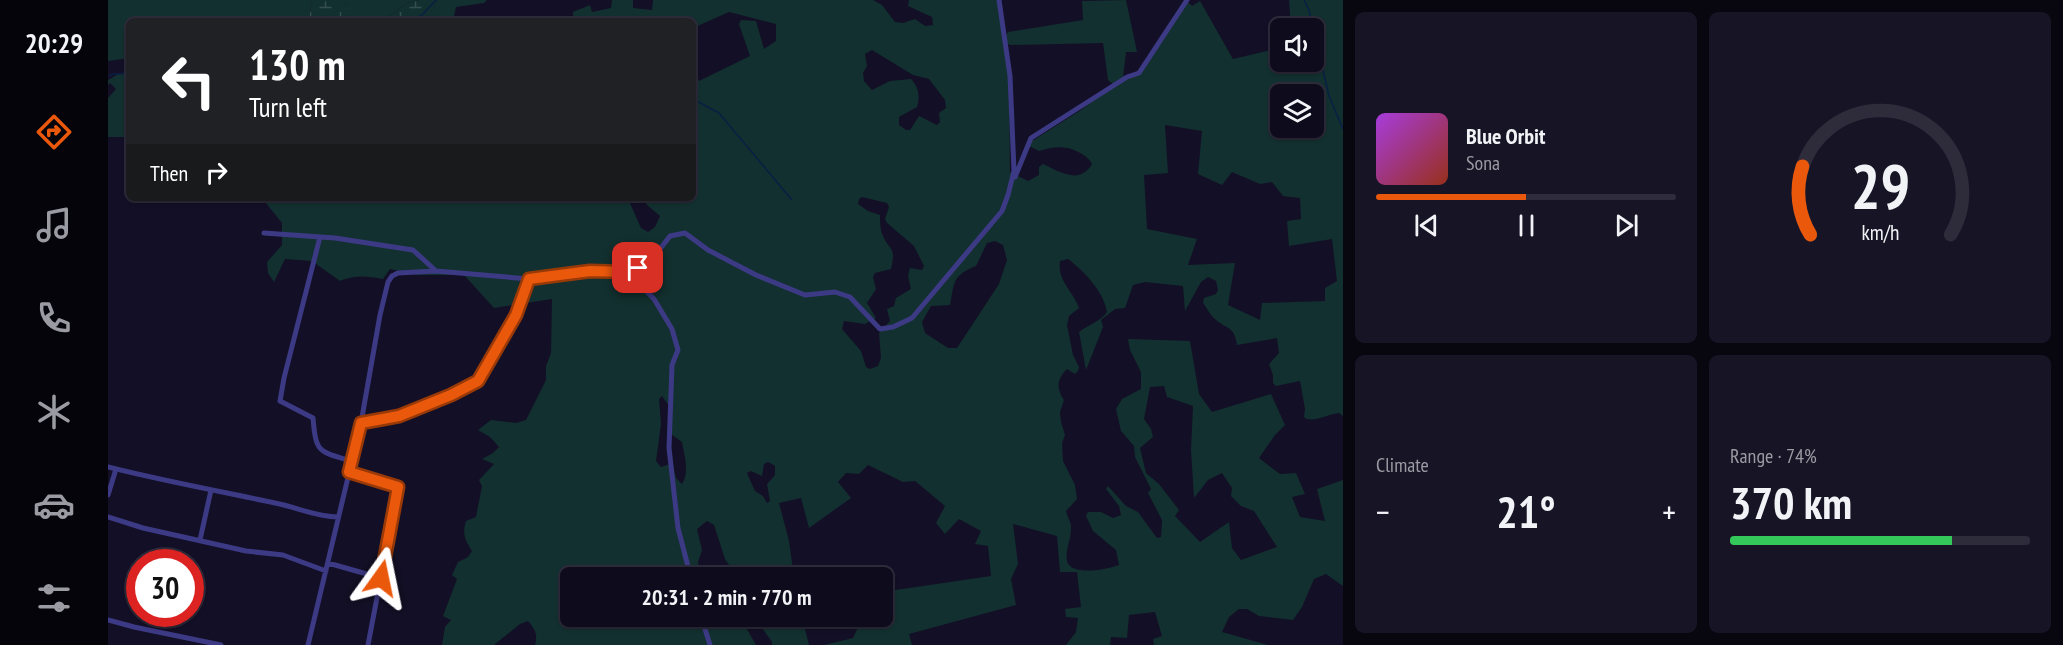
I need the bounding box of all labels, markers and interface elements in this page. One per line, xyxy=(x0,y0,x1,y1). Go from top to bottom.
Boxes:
map controls xyxy=(1270,18,1324,138)
button: sound xyxy=(1270,18,1324,72)
text: 20:29 xyxy=(25,26,83,60)
text: 130 m xyxy=(249,37,346,92)
icon: left xyxy=(150,42,228,120)
button: layers xyxy=(1270,84,1324,138)
text: Turn left xyxy=(249,90,327,124)
icon: directions xyxy=(33,111,75,153)
text: Blue Orbit xyxy=(1466,122,1545,150)
text: 29 xyxy=(1850,145,1910,226)
text: Sona xyxy=(1466,150,1500,176)
icon: right xyxy=(200,156,233,189)
text: Then xyxy=(150,159,188,187)
icon: music xyxy=(33,204,75,246)
icon: previous xyxy=(1410,209,1443,242)
icon: pause xyxy=(1510,209,1543,242)
icon: next xyxy=(1610,209,1643,242)
text: km/h xyxy=(1861,218,1899,246)
pin xyxy=(612,242,663,293)
icon: arrive xyxy=(621,251,654,284)
icon: phone xyxy=(33,297,75,339)
icon: climate xyxy=(33,391,75,433)
text: Range · 74% xyxy=(1730,443,1817,469)
text: Climate xyxy=(1376,452,1429,478)
text: 370 km xyxy=(1730,473,1852,531)
text: 21° xyxy=(1496,482,1556,540)
icon: car xyxy=(33,484,75,526)
text: − xyxy=(1376,490,1390,533)
text: + xyxy=(1662,490,1676,533)
position arrow xyxy=(349,546,413,610)
speed limit sign: 30 xyxy=(126,549,204,627)
icon: filters xyxy=(33,577,75,619)
text: 20:31 · 2 min · 770 m xyxy=(641,583,812,611)

